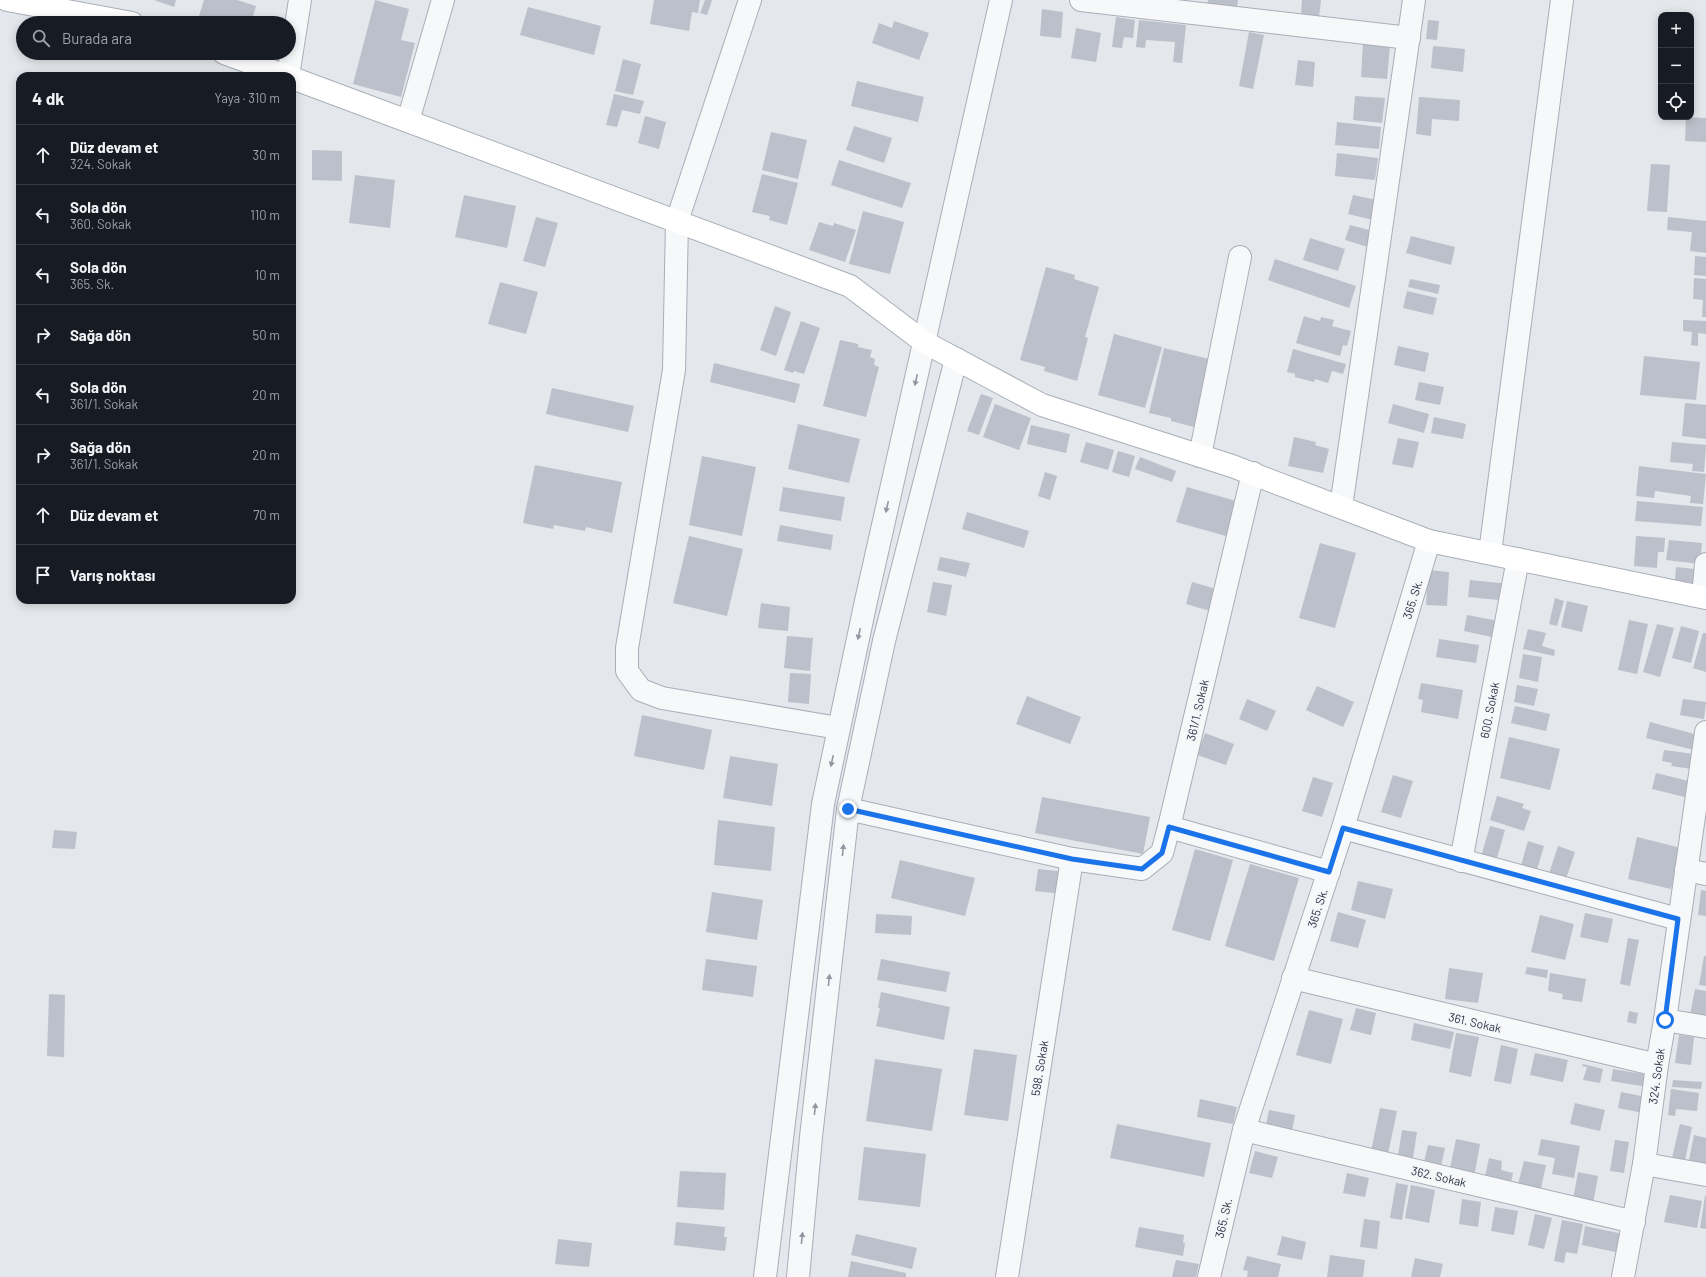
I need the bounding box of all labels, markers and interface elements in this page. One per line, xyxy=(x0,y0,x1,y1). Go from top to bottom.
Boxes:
map controls xyxy=(1658,12,1694,120)
button: + xyxy=(1658,12,1694,48)
search box xyxy=(16,16,296,60)
icon: search xyxy=(30,27,52,49)
text: Burada ara xyxy=(62,29,132,47)
button: − xyxy=(1658,48,1694,84)
button: locate xyxy=(1658,84,1694,120)
text: 4 dk xyxy=(32,88,64,108)
text: Yaya · 310 m xyxy=(214,90,280,106)
text: Düz devam et xyxy=(70,138,158,156)
icon: ahead xyxy=(32,144,54,166)
text: 30 m xyxy=(253,147,280,163)
text: 324. Sokak xyxy=(70,156,131,172)
text: Sola dön xyxy=(70,198,127,216)
icon: left xyxy=(32,204,54,226)
text: 110 m xyxy=(250,207,280,223)
text: 360. Sokak xyxy=(70,216,131,232)
text: Sola dön xyxy=(70,258,127,276)
icon: left xyxy=(32,264,54,286)
text: 10 m xyxy=(255,267,280,283)
text: 365. Sk. xyxy=(70,276,114,292)
icon: right xyxy=(32,324,54,346)
text: Sağa dön xyxy=(70,326,131,344)
text: 50 m xyxy=(253,327,280,343)
one-way arrow xyxy=(912,374,918,386)
text: Sola dön xyxy=(70,378,127,396)
icon: left xyxy=(32,384,54,406)
text: 20 m xyxy=(252,387,280,403)
text: 361/1. Sokak xyxy=(70,396,138,412)
text: Sağa dön xyxy=(70,438,131,456)
icon: right xyxy=(32,444,54,466)
text: 20 m xyxy=(252,447,280,463)
text: 361/1. Sokak xyxy=(70,456,138,472)
one-way arrow xyxy=(883,501,889,513)
icon: ahead xyxy=(32,504,54,526)
text: Düz devam et xyxy=(70,506,158,524)
text: 70 m xyxy=(253,507,280,523)
icon: arrive xyxy=(32,564,54,586)
text: Varış noktası xyxy=(70,566,155,584)
street label: 365. Sk. xyxy=(1399,578,1425,620)
one-way arrow xyxy=(855,628,861,640)
street label: 361/1. Sokak xyxy=(1183,678,1211,742)
street label: 600. Sokak xyxy=(1477,681,1501,739)
one-way arrow xyxy=(828,755,834,767)
route end xyxy=(839,800,857,818)
one-way arrow xyxy=(840,844,847,856)
street label: 365. Sk. xyxy=(1304,887,1330,929)
one-way arrow xyxy=(826,974,832,986)
street label: 361. Sokak xyxy=(1447,1009,1503,1035)
route start xyxy=(1656,1011,1674,1029)
street label: 598. Sokak xyxy=(1028,1039,1050,1097)
street label: 324. Sokak xyxy=(1645,1047,1667,1105)
one-way arrow xyxy=(811,1103,818,1115)
street label: 362. Sokak xyxy=(1410,1163,1468,1189)
street label: 365. Sk. xyxy=(1212,1197,1234,1239)
one-way arrow xyxy=(798,1232,805,1244)

